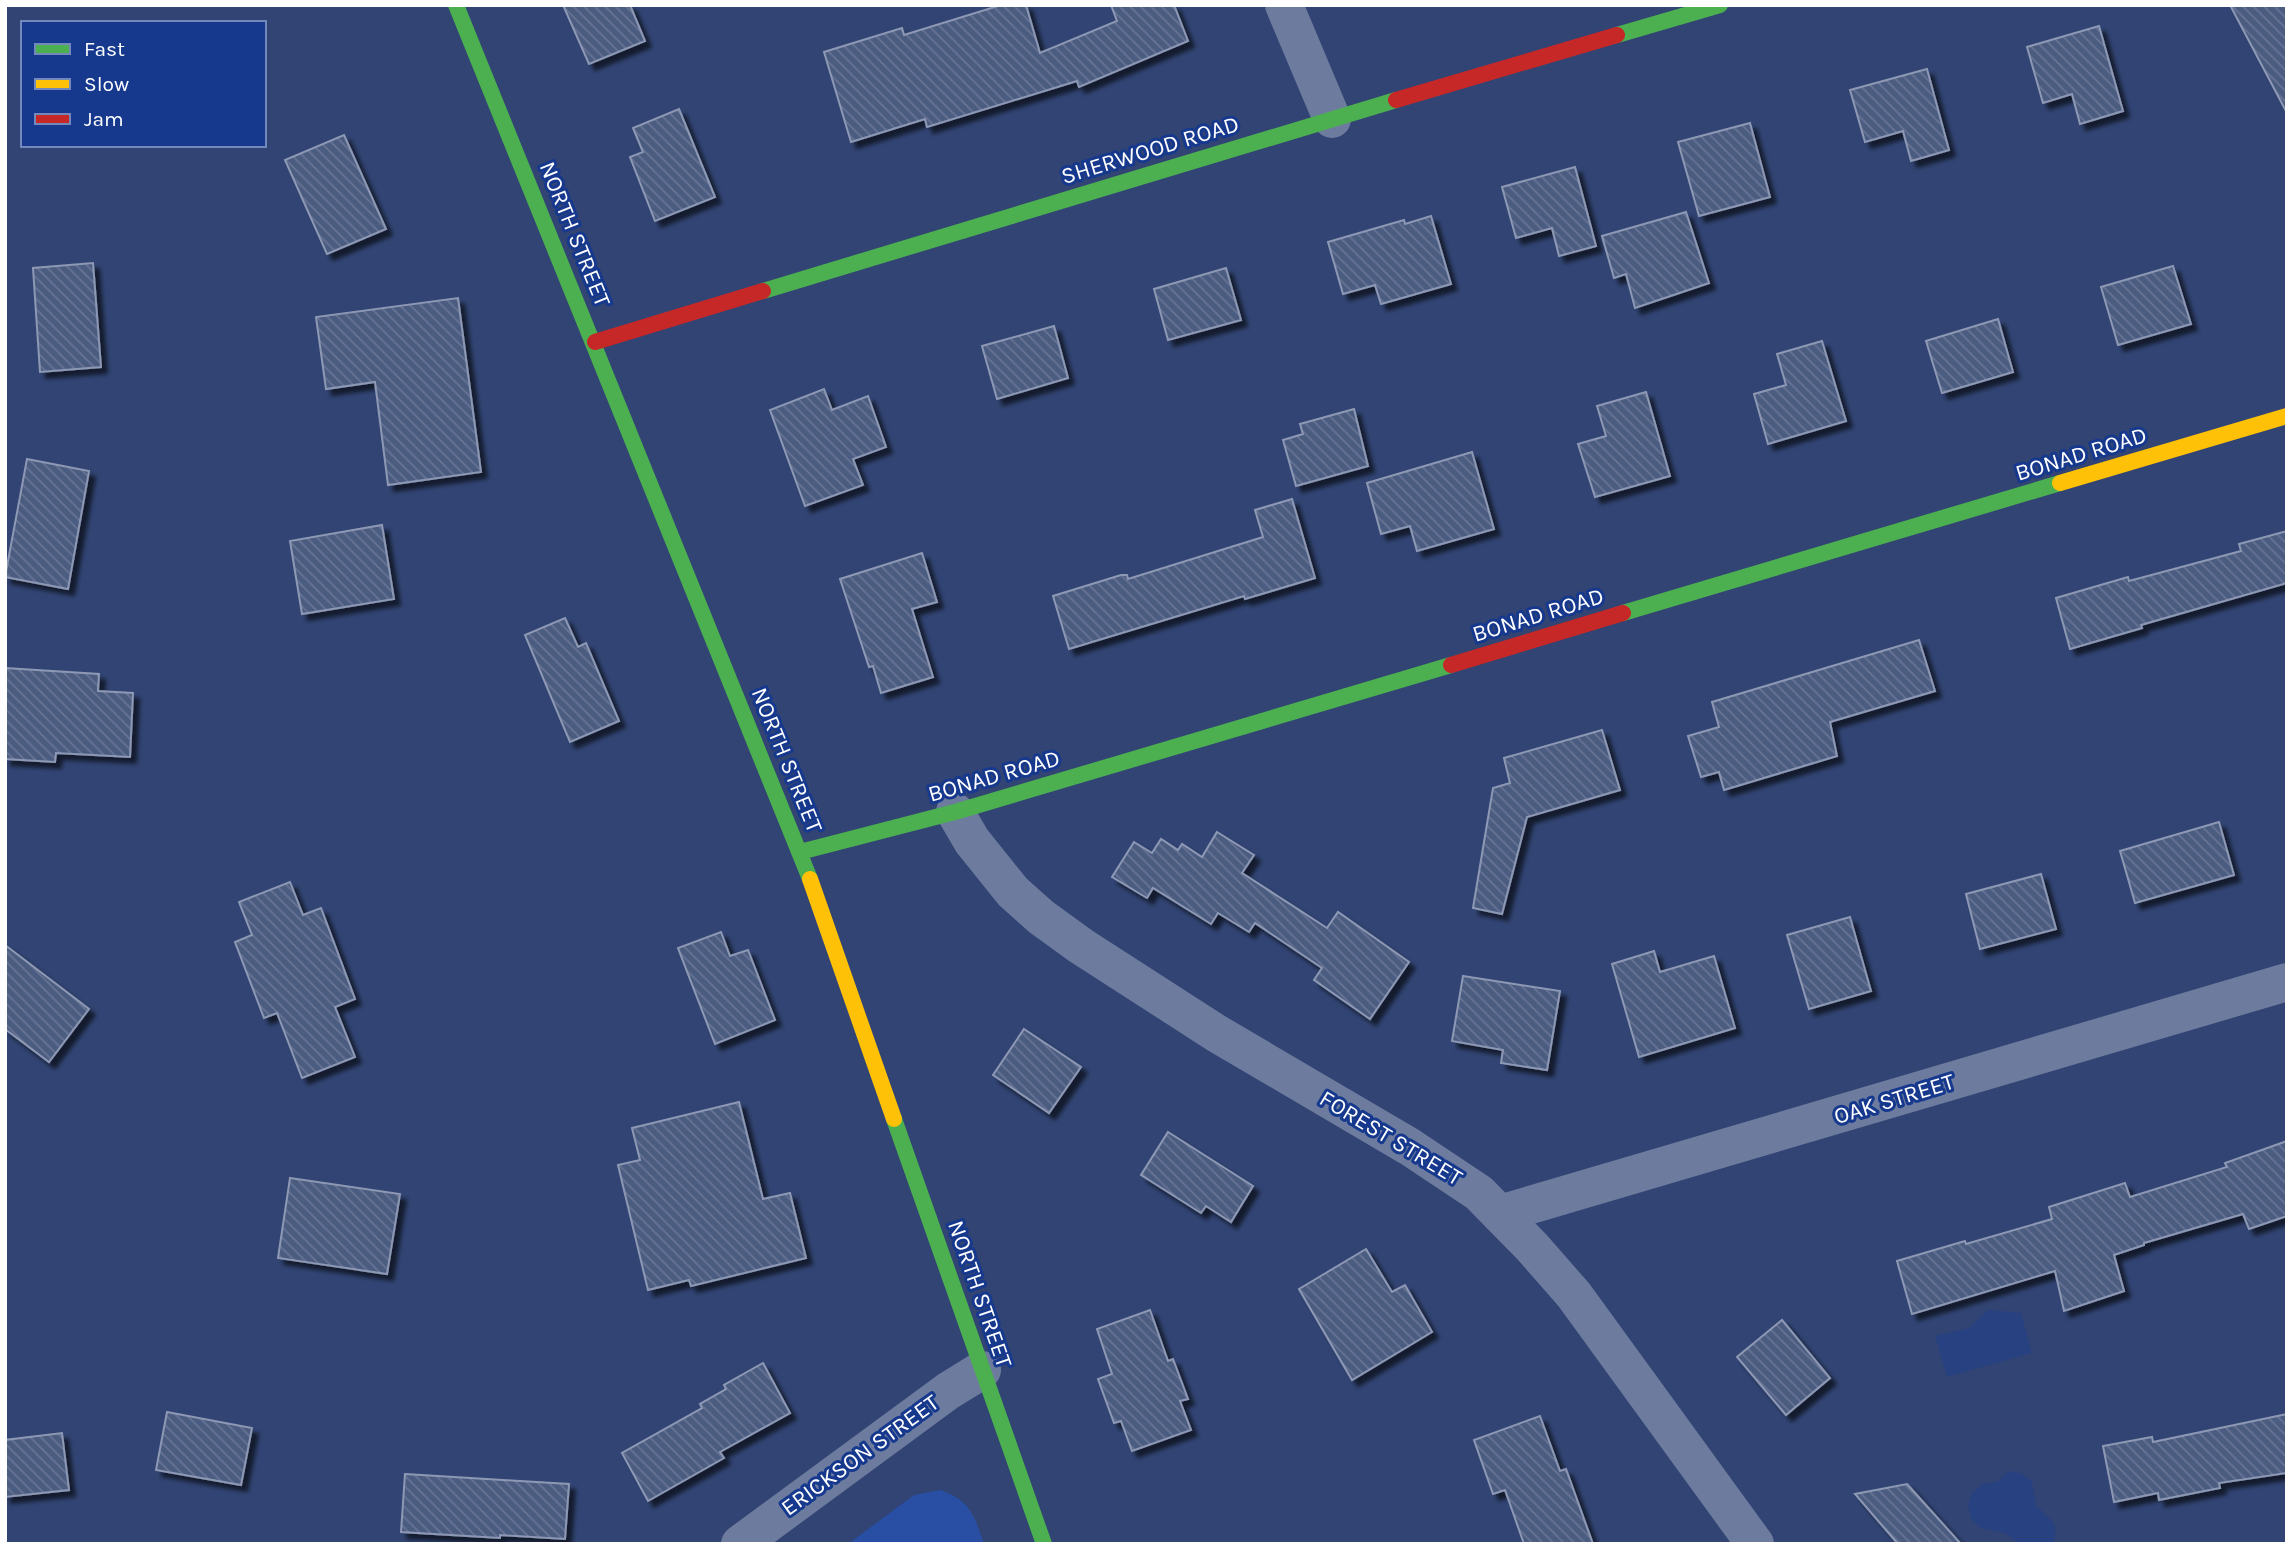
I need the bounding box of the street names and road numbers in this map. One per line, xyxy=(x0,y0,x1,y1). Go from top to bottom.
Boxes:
street label: SHERWOOD ROAD xyxy=(1058,110,1242,190)
street label: NORTH STREET xyxy=(534,158,617,311)
street label: BONAD ROAD xyxy=(2012,421,2150,487)
street label: BONAD ROAD xyxy=(1469,582,1607,648)
street label: NORTH STREET xyxy=(746,684,829,837)
street label: BONAD ROAD xyxy=(925,744,1063,808)
street label: OAK STREET xyxy=(1831,1068,1958,1130)
street label: FOREST STREET xyxy=(1315,1085,1468,1191)
street label: NORTH STREET xyxy=(942,1217,1018,1372)
street label: ERICKSON STREET xyxy=(776,1388,945,1521)

